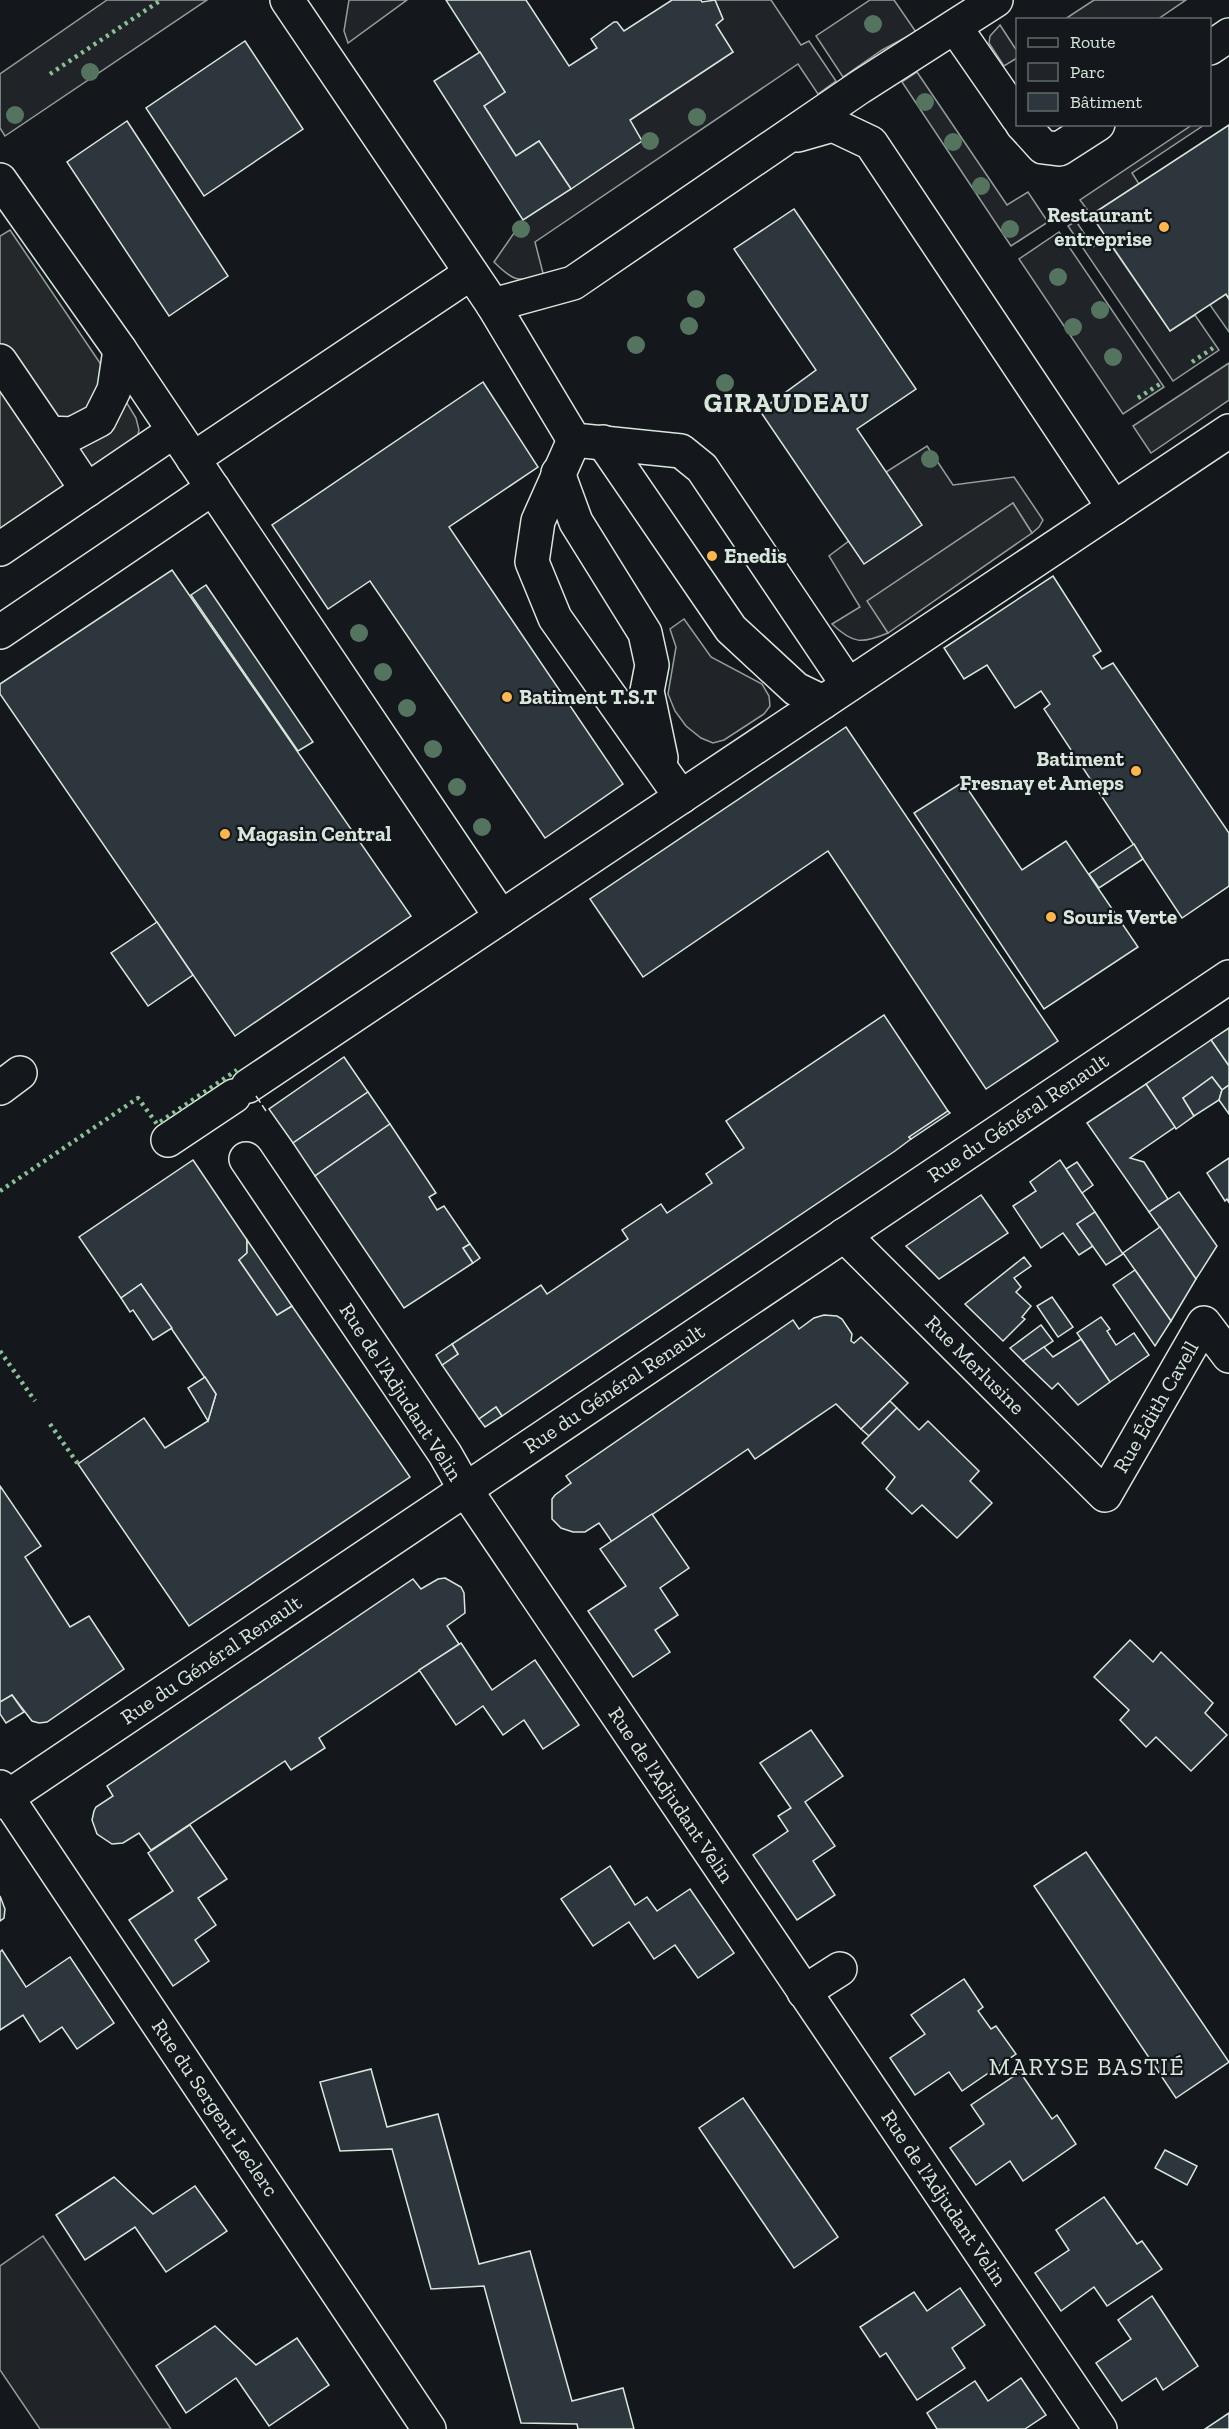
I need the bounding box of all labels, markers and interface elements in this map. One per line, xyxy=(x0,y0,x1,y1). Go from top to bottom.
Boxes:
legend xyxy=(1016,18,1211,126)
text: Route xyxy=(1070,31,1115,53)
text: Parc xyxy=(1070,61,1105,83)
text: Bâtiment xyxy=(1070,91,1143,113)
place label: Restaurant entreprise xyxy=(1047,202,1153,251)
marker: Restaurant entreprise xyxy=(1157,220,1171,234)
district label: GIRAUDEAU xyxy=(704,387,870,419)
place label: Enedis xyxy=(724,543,787,568)
marker: Enedis xyxy=(705,549,719,563)
place label: Batiment T.S.T xyxy=(519,684,657,709)
marker: Batiment T.S.T xyxy=(500,690,514,704)
place label: Batiment Fresnay et Ameps xyxy=(959,746,1125,795)
marker: Batiment Fresnay et Ameps xyxy=(1129,764,1143,778)
place label: Magasin Central xyxy=(237,821,392,846)
marker: Magasin Central xyxy=(218,827,232,841)
place label: Souris Verte xyxy=(1063,904,1177,929)
marker: Souris Verte xyxy=(1044,910,1058,924)
street label: Rue du Général Renault xyxy=(922,1048,1113,1187)
street label: Rue de l'Adjudant Velin xyxy=(334,1298,468,1486)
street label: Rue Merlusine xyxy=(920,1310,1030,1420)
street label: Rue du Général Renault xyxy=(518,1319,709,1458)
street label: Rue Édith Cavell xyxy=(1108,1336,1204,1477)
street label: Rue du Général Renault xyxy=(115,1590,306,1729)
street label: Rue de l'Adjudant Velin xyxy=(602,1702,740,1888)
street label: Rue du Sergent Leclerc xyxy=(147,2014,284,2201)
district label: MARYSE BASTIÉ xyxy=(989,2052,1185,2081)
street label: Rue de l'Adjudant Velin xyxy=(875,2105,1013,2291)

